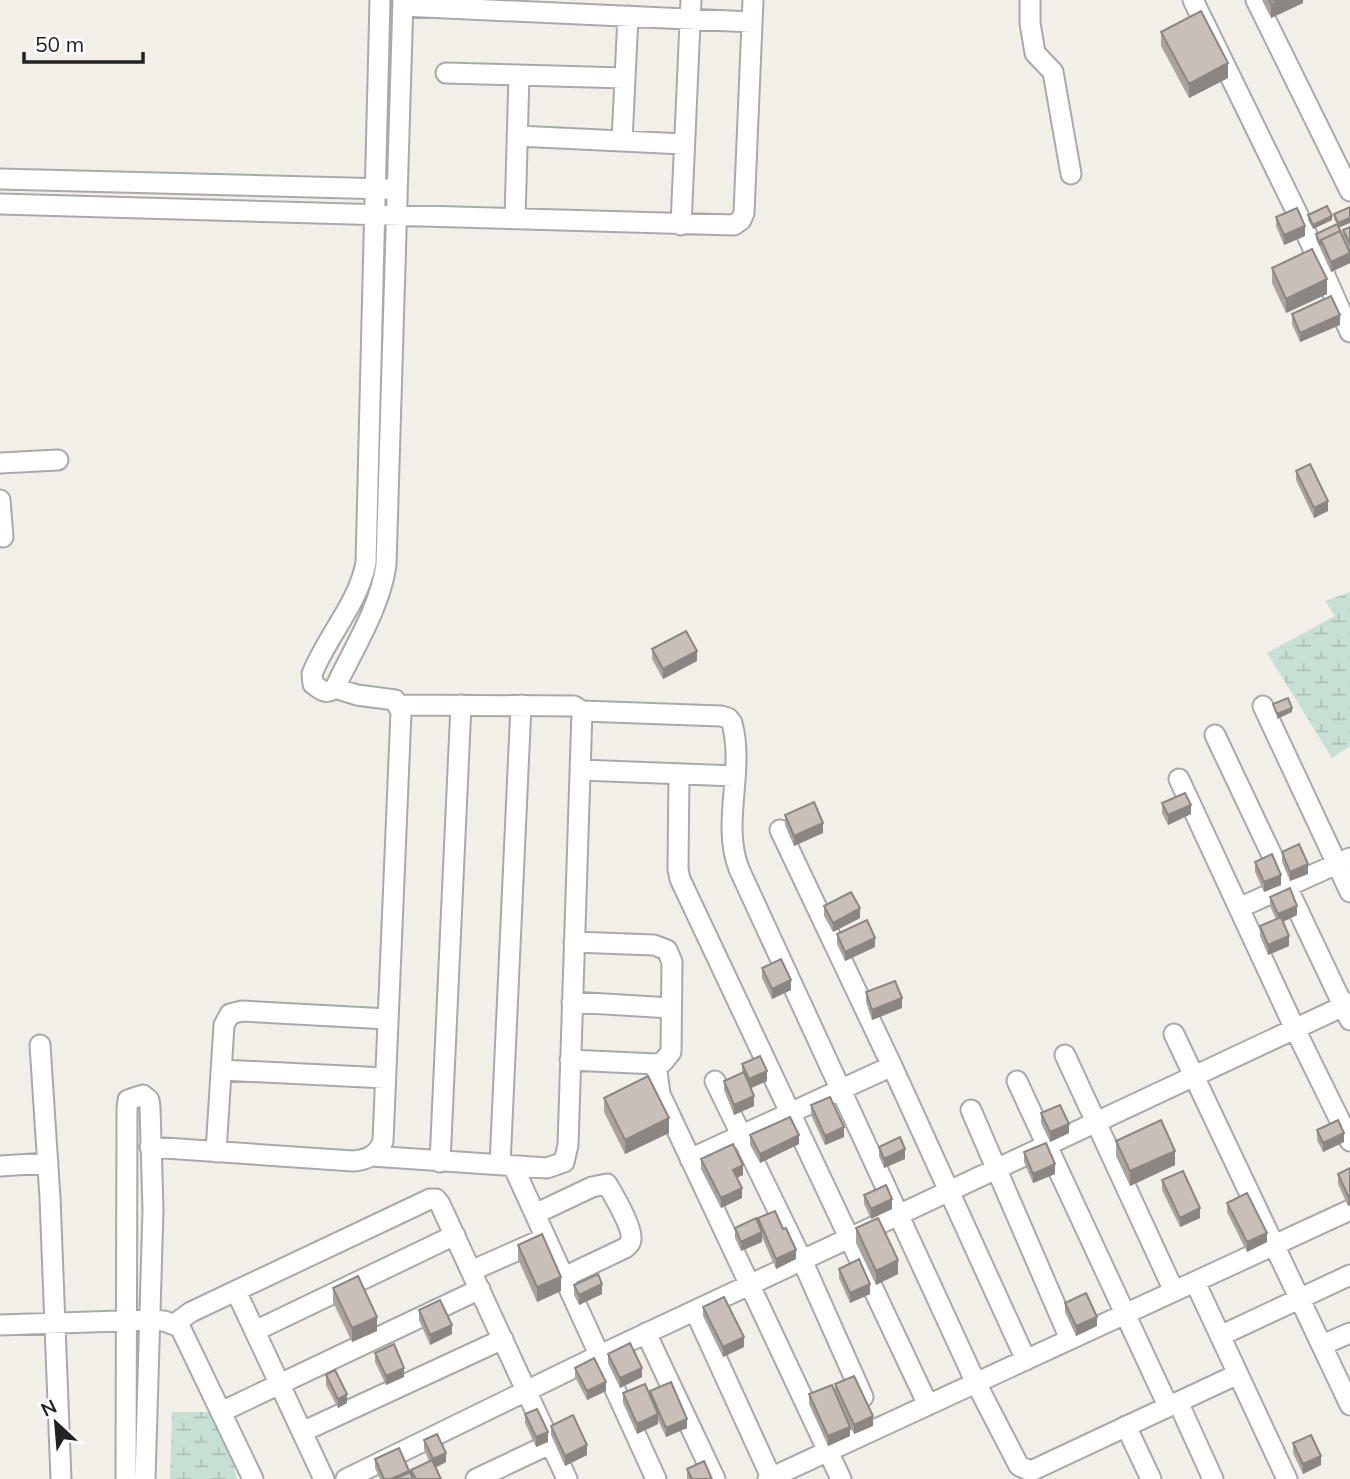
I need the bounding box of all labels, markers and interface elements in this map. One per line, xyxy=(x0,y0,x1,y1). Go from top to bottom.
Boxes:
scale bar xyxy=(24,21,144,65)
text: 50 m xyxy=(35,31,84,57)
north arrow xyxy=(21,1388,91,1458)
text: N xyxy=(37,1394,60,1422)

